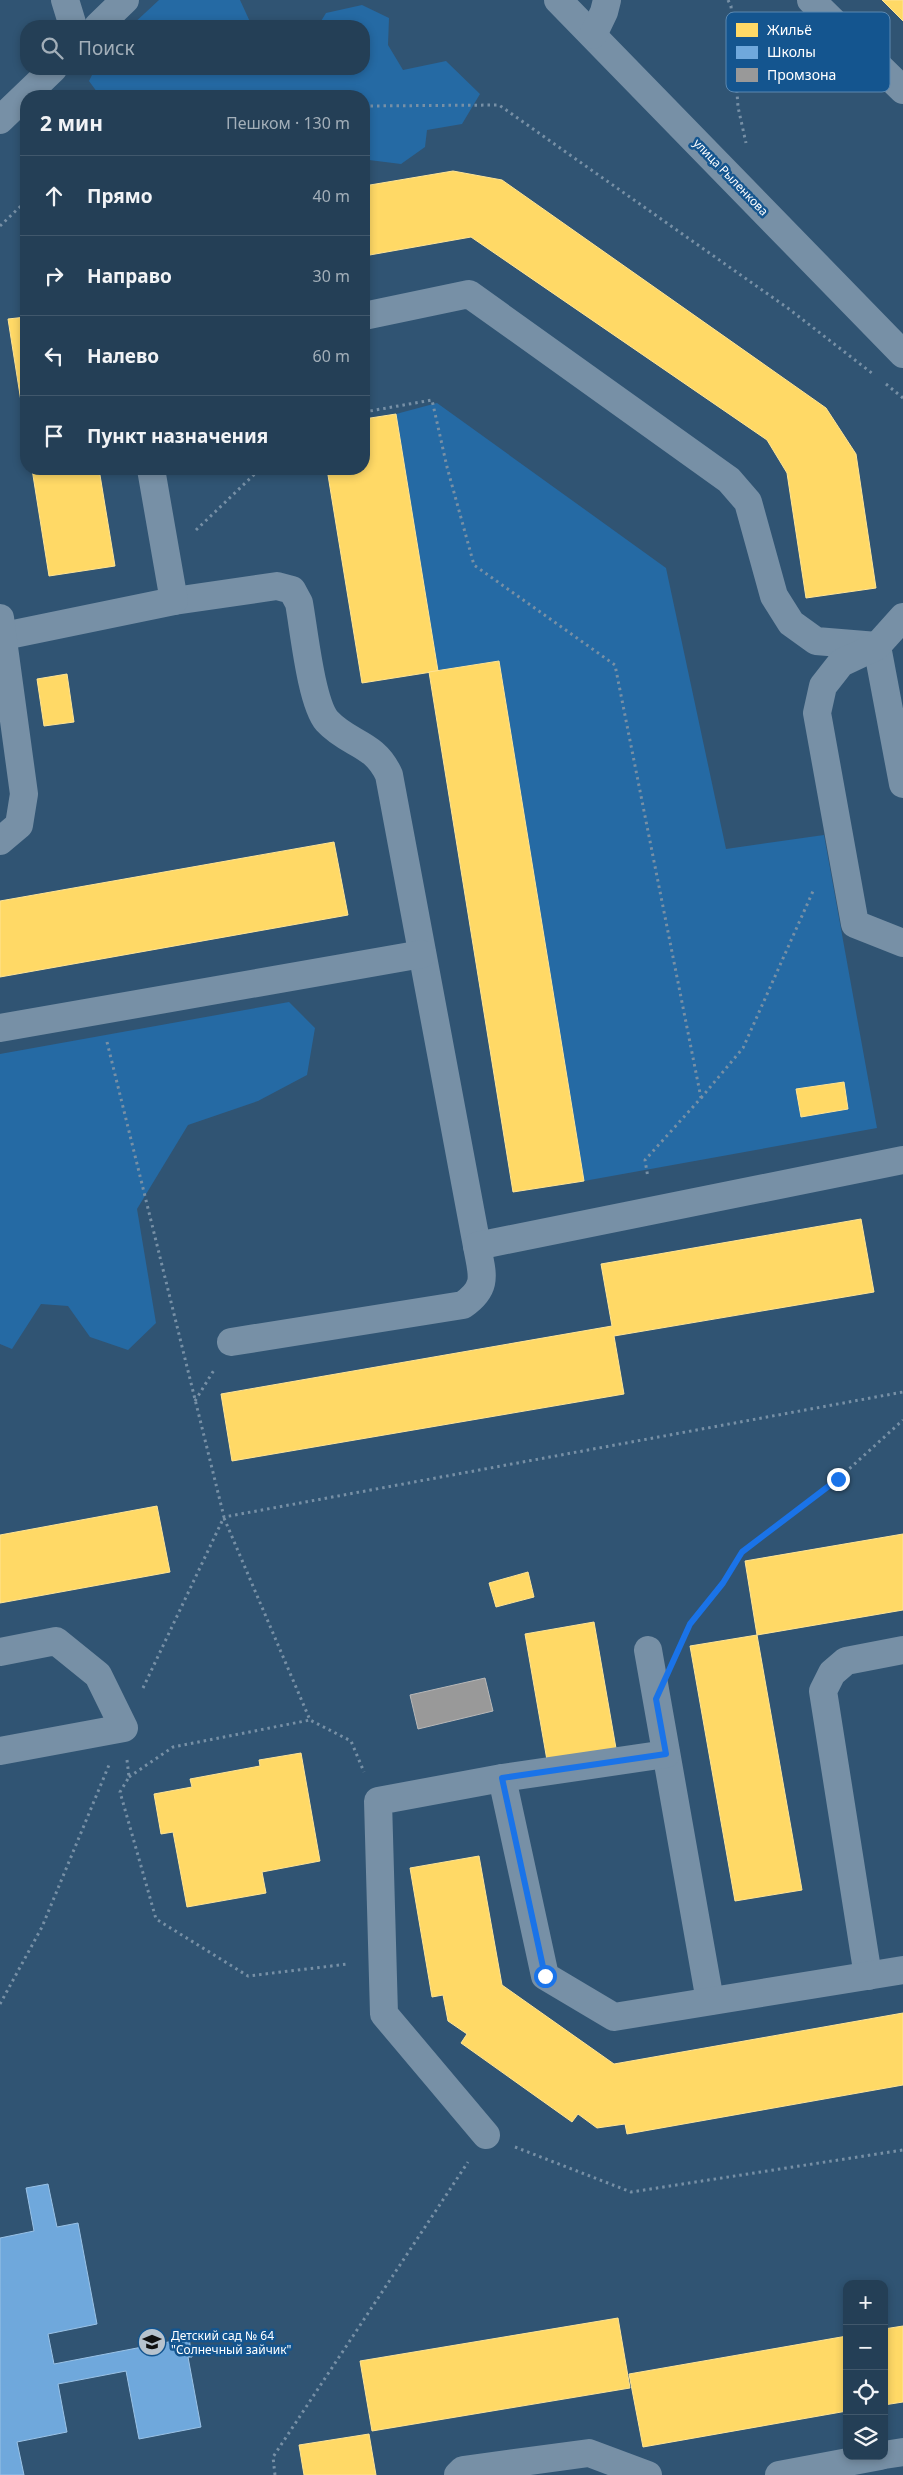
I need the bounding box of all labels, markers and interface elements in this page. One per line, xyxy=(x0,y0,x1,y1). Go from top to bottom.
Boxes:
legend xyxy=(726,12,890,92)
search box xyxy=(20,20,370,75)
text: Жильё xyxy=(767,20,812,39)
icon: search xyxy=(38,34,66,62)
text: Поиск xyxy=(78,35,134,61)
text: Школы xyxy=(767,42,816,61)
text: Промзона xyxy=(767,65,836,84)
text: 2 мин xyxy=(40,109,103,137)
text: Пешком · 130 m xyxy=(226,112,350,134)
street label: улица Рыленкова xyxy=(690,135,772,219)
icon: ahead xyxy=(40,182,68,210)
text: Прямо xyxy=(87,183,153,209)
text: 40 m xyxy=(313,185,350,207)
icon: right xyxy=(40,262,68,290)
text: Направо xyxy=(87,263,172,289)
text: 30 m xyxy=(313,265,350,287)
icon: left xyxy=(40,342,68,370)
text: Налево xyxy=(87,343,159,369)
text: 60 m xyxy=(313,345,350,367)
icon: arrive xyxy=(40,422,68,450)
text: Пункт назначения xyxy=(87,423,268,449)
route end xyxy=(827,1468,850,1491)
route start xyxy=(534,1965,557,1988)
map controls xyxy=(843,2280,888,2460)
button: + xyxy=(843,2280,888,2325)
button: − xyxy=(843,2325,888,2370)
school or university icon: Детский сад № 64 "Солнечный зайчик" xyxy=(137,2327,167,2357)
place label: Детский сад № 64 "Солнечный зайчик" xyxy=(171,2327,292,2358)
button: locate xyxy=(843,2370,888,2415)
button: layers xyxy=(843,2415,888,2460)

